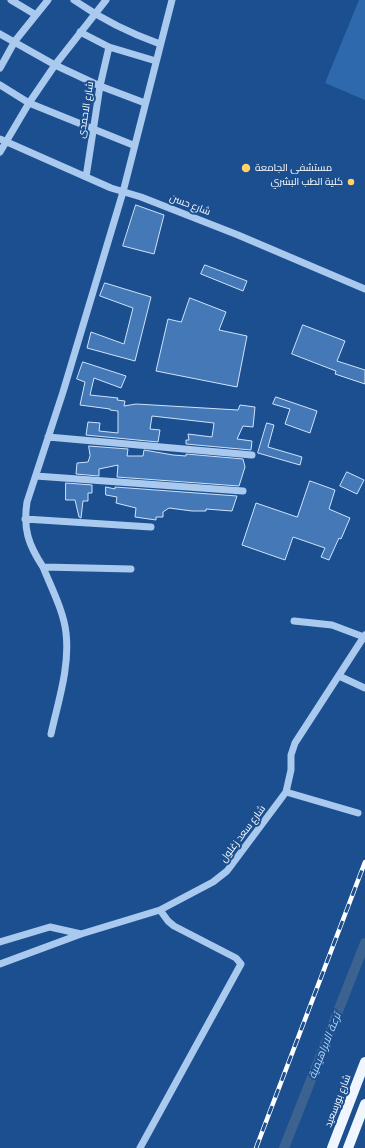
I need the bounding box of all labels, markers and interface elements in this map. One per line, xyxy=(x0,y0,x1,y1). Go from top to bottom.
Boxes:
street label: شارع الاحمدى xyxy=(76,81,96,139)
marker: مستشفى الجامعة xyxy=(240,162,252,174)
place label: مستشفى الجامعة xyxy=(255,162,332,174)
place label: كلية الطب البشري xyxy=(270,176,343,188)
marker: كلية الطب البشري xyxy=(346,177,356,187)
street label: شارع حسن xyxy=(168,192,212,218)
street label: شارع سعد زغلول xyxy=(218,803,268,865)
water label: ترعة الابراهيمية xyxy=(306,1011,344,1081)
street label: شارع بورسعيد xyxy=(322,1073,354,1129)

